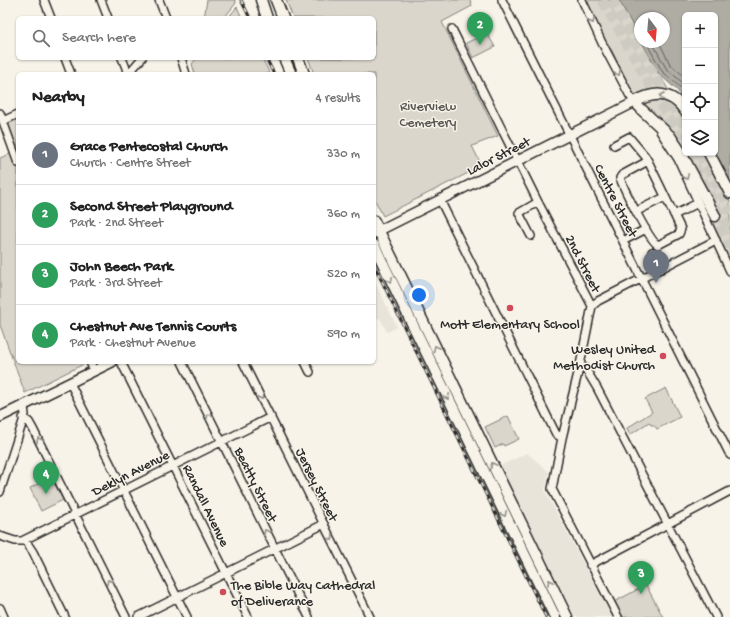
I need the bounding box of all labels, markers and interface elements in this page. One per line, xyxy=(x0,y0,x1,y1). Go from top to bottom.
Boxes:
pin: 2 xyxy=(467,12,493,45)
north arrow xyxy=(634,12,670,48)
map controls xyxy=(682,12,718,156)
button: + xyxy=(682,12,718,48)
search box xyxy=(16,16,376,60)
one-way arrow xyxy=(587,17,595,25)
icon: search xyxy=(30,27,52,49)
text: Search here xyxy=(62,29,136,47)
button: − xyxy=(682,48,718,84)
one-way arrow xyxy=(613,68,621,76)
button: locate xyxy=(682,84,718,120)
text: Nearby xyxy=(32,88,85,108)
text: 4 results xyxy=(316,91,360,106)
one-way arrow xyxy=(659,92,665,100)
park label: Riverview Cemetery xyxy=(400,99,456,132)
button: layers xyxy=(682,120,718,156)
street label: Lalor Street xyxy=(465,133,535,180)
text: Grace Pentecostal Church xyxy=(70,138,228,156)
text: 1 xyxy=(42,147,48,162)
text: 330 m xyxy=(327,147,360,162)
text: Church · Centre Street xyxy=(70,156,191,171)
street label: Centre Street xyxy=(589,162,641,242)
one-way arrow xyxy=(681,173,689,180)
text: Second Street Playground xyxy=(70,198,232,216)
text: 2 xyxy=(42,207,48,222)
text: 360 m xyxy=(327,207,360,222)
text: Park · 2nd Street xyxy=(70,216,163,231)
street label: 2nd Street xyxy=(560,232,604,297)
pin: 1 xyxy=(643,250,669,283)
text: John Beech Park xyxy=(70,258,173,276)
text: 3 xyxy=(42,267,48,282)
text: 520 m xyxy=(327,267,360,282)
text: Park · 3rd Street xyxy=(70,276,162,291)
one-way arrow xyxy=(385,276,393,283)
your location xyxy=(409,285,429,305)
marker: Mott Elementary School xyxy=(505,303,515,313)
place label: Mott Elementary School xyxy=(440,317,580,334)
text: Chestnut Ave Tennis Courts xyxy=(70,318,236,336)
text: 4 xyxy=(42,327,48,342)
text: 590 m xyxy=(327,327,360,342)
text: Park · Chestnut Avenue xyxy=(70,336,196,351)
place label: Wesley United Methodist Church xyxy=(553,342,657,375)
one-way arrow xyxy=(433,345,441,353)
marker: Wesley United Methodist Church xyxy=(658,351,668,361)
one-way arrow xyxy=(256,393,263,400)
one-way arrow xyxy=(442,393,450,400)
one-way arrow xyxy=(206,412,214,420)
one-way arrow xyxy=(36,437,44,445)
street label: Beatty Street xyxy=(229,444,281,526)
street label: Jersey Street xyxy=(291,446,341,526)
street label: Deklyn Avenue xyxy=(89,447,173,501)
pin: 4 xyxy=(33,461,59,494)
street label: Randall Avenue xyxy=(178,462,232,551)
one-way arrow xyxy=(490,462,498,470)
one-way arrow xyxy=(499,509,507,517)
one-way arrow xyxy=(264,529,271,536)
one-way arrow xyxy=(326,534,334,542)
pin: 3 xyxy=(628,561,654,594)
place label: The Bible Way Cathedral of Deliverance xyxy=(230,578,375,611)
one-way arrow xyxy=(106,579,114,586)
one-way arrow xyxy=(547,579,555,586)
marker: The Bible Way Cathedral of Deliverance xyxy=(218,587,228,597)

